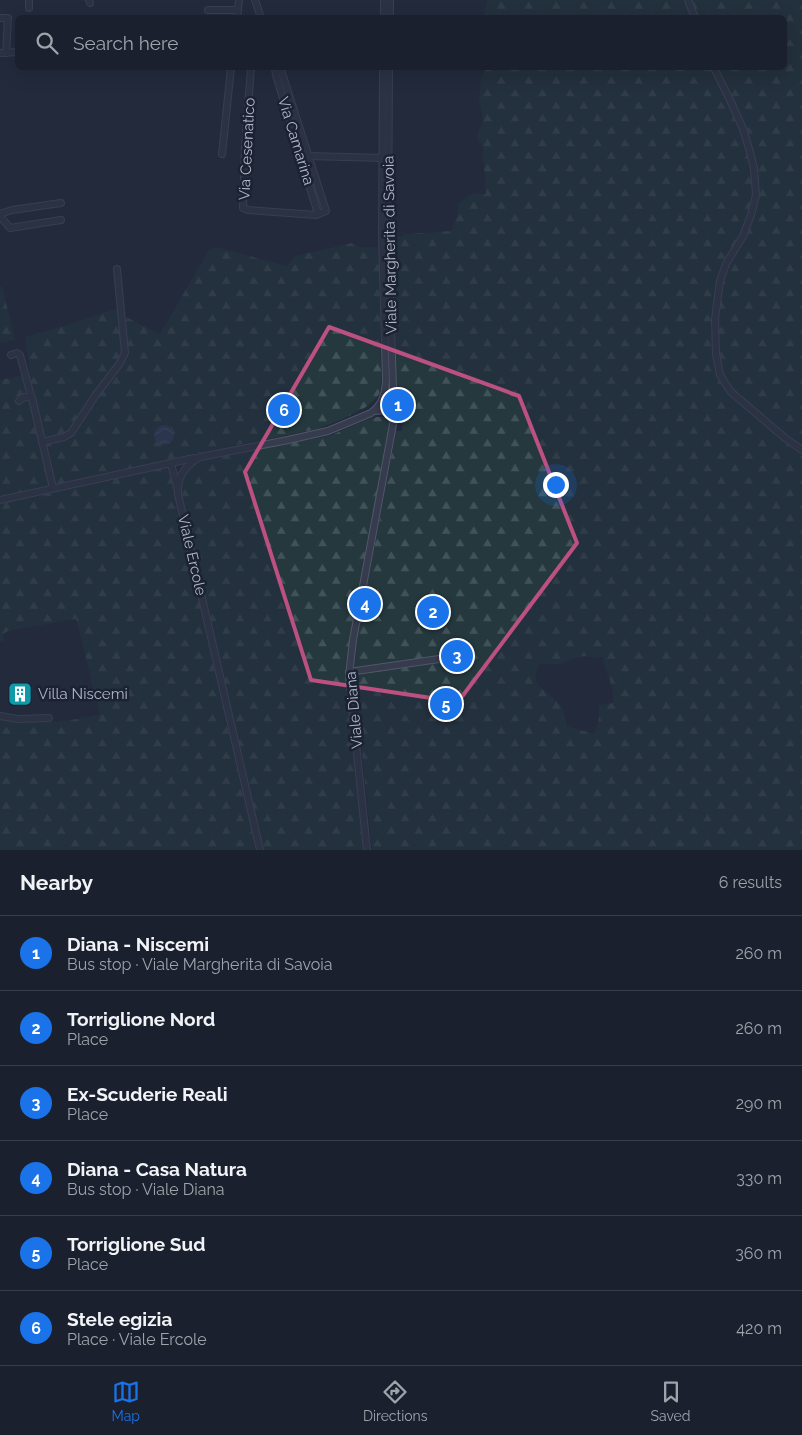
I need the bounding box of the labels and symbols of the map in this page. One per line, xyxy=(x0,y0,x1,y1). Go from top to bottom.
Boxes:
street label: Via Camarina xyxy=(274,95,318,187)
street label: Via Cesenatico xyxy=(235,97,259,201)
street label: Viale Margherita di Savoia xyxy=(379,156,401,334)
pin: 1 xyxy=(382,386,414,424)
pin: 6 xyxy=(268,391,300,429)
your location xyxy=(543,472,569,498)
street label: Viale Ercole xyxy=(174,513,210,597)
pin: 4 xyxy=(349,585,381,623)
pin: 2 xyxy=(417,593,449,631)
pin: 3 xyxy=(441,637,473,675)
street label: Viale Diana xyxy=(342,671,366,749)
building icon: Villa Niscemi xyxy=(7,681,33,707)
place label: Villa Niscemi xyxy=(38,685,128,703)
pin: 5 xyxy=(430,685,462,723)

